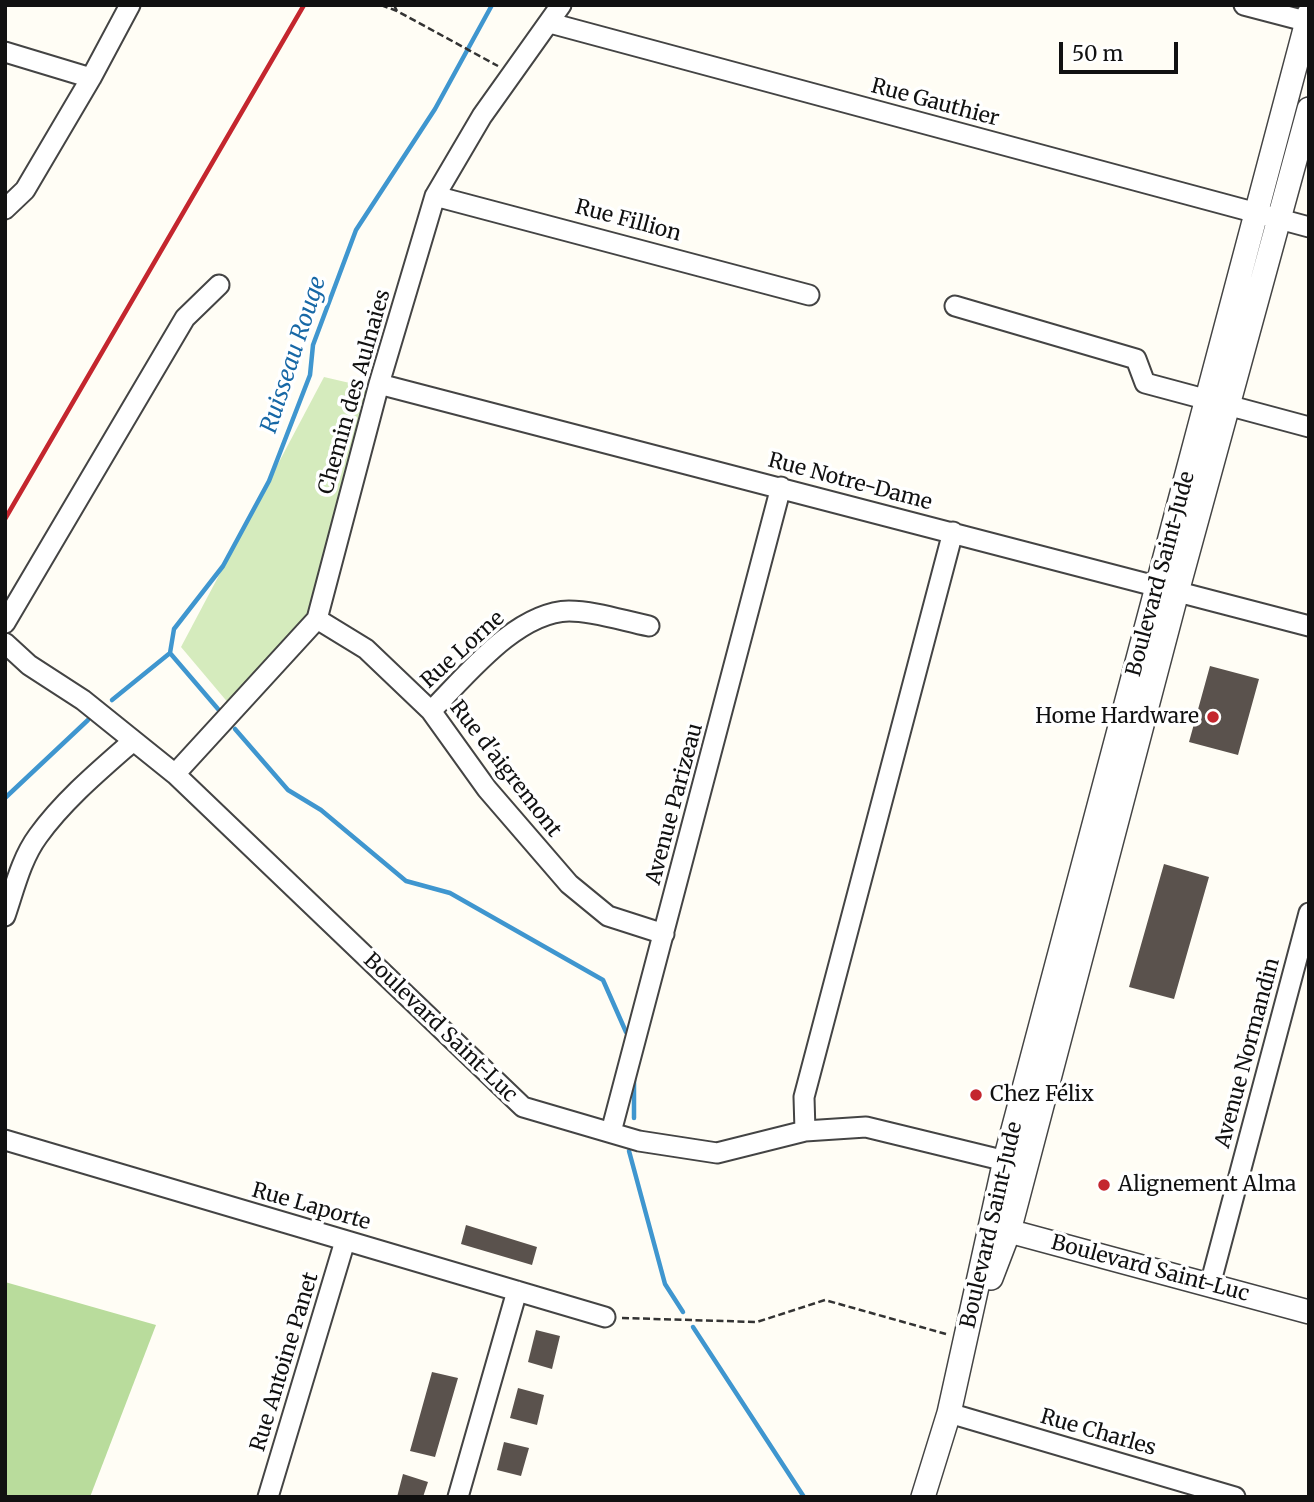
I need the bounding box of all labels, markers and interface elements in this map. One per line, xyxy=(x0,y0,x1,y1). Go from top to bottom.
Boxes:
scale bar xyxy=(1062,28,1181,72)
text: 50 m xyxy=(1072,40,1123,67)
street label: Rue Gauthier xyxy=(868,74,1002,132)
street label: Rue Fillion xyxy=(572,195,684,247)
water label: Ruisseau Rouge xyxy=(256,273,332,437)
street label: Chemin des Aulnaies xyxy=(314,287,396,497)
street label: Rue Notre-Dame xyxy=(765,448,935,516)
street label: Boulevard Saint-Jude xyxy=(1122,469,1200,679)
street label: Rue Lorne xyxy=(416,606,510,694)
street label: Rue d'aigremont xyxy=(444,696,566,842)
place label: Home Hardware xyxy=(1035,704,1199,730)
marker: Home Hardware xyxy=(1205,709,1221,725)
street label: Avenue Parizeau xyxy=(641,721,709,887)
street label: Boulevard Saint-Luc xyxy=(358,948,522,1108)
street label: Avenue Normandin xyxy=(1210,955,1286,1151)
place label: Chez Félix xyxy=(990,1082,1094,1108)
marker: Chez Félix xyxy=(968,1087,984,1103)
street label: Boulevard Saint-Jude xyxy=(956,1119,1028,1331)
place label: Alignement Alma xyxy=(1118,1172,1296,1198)
marker: Alignement Alma xyxy=(1096,1177,1112,1193)
street label: Rue Laporte xyxy=(249,1178,373,1236)
street label: Boulevard Saint-Luc xyxy=(1048,1230,1252,1308)
street label: Rue Antoine Panet xyxy=(246,1269,324,1455)
street label: Rue Charles xyxy=(1037,1404,1159,1462)

